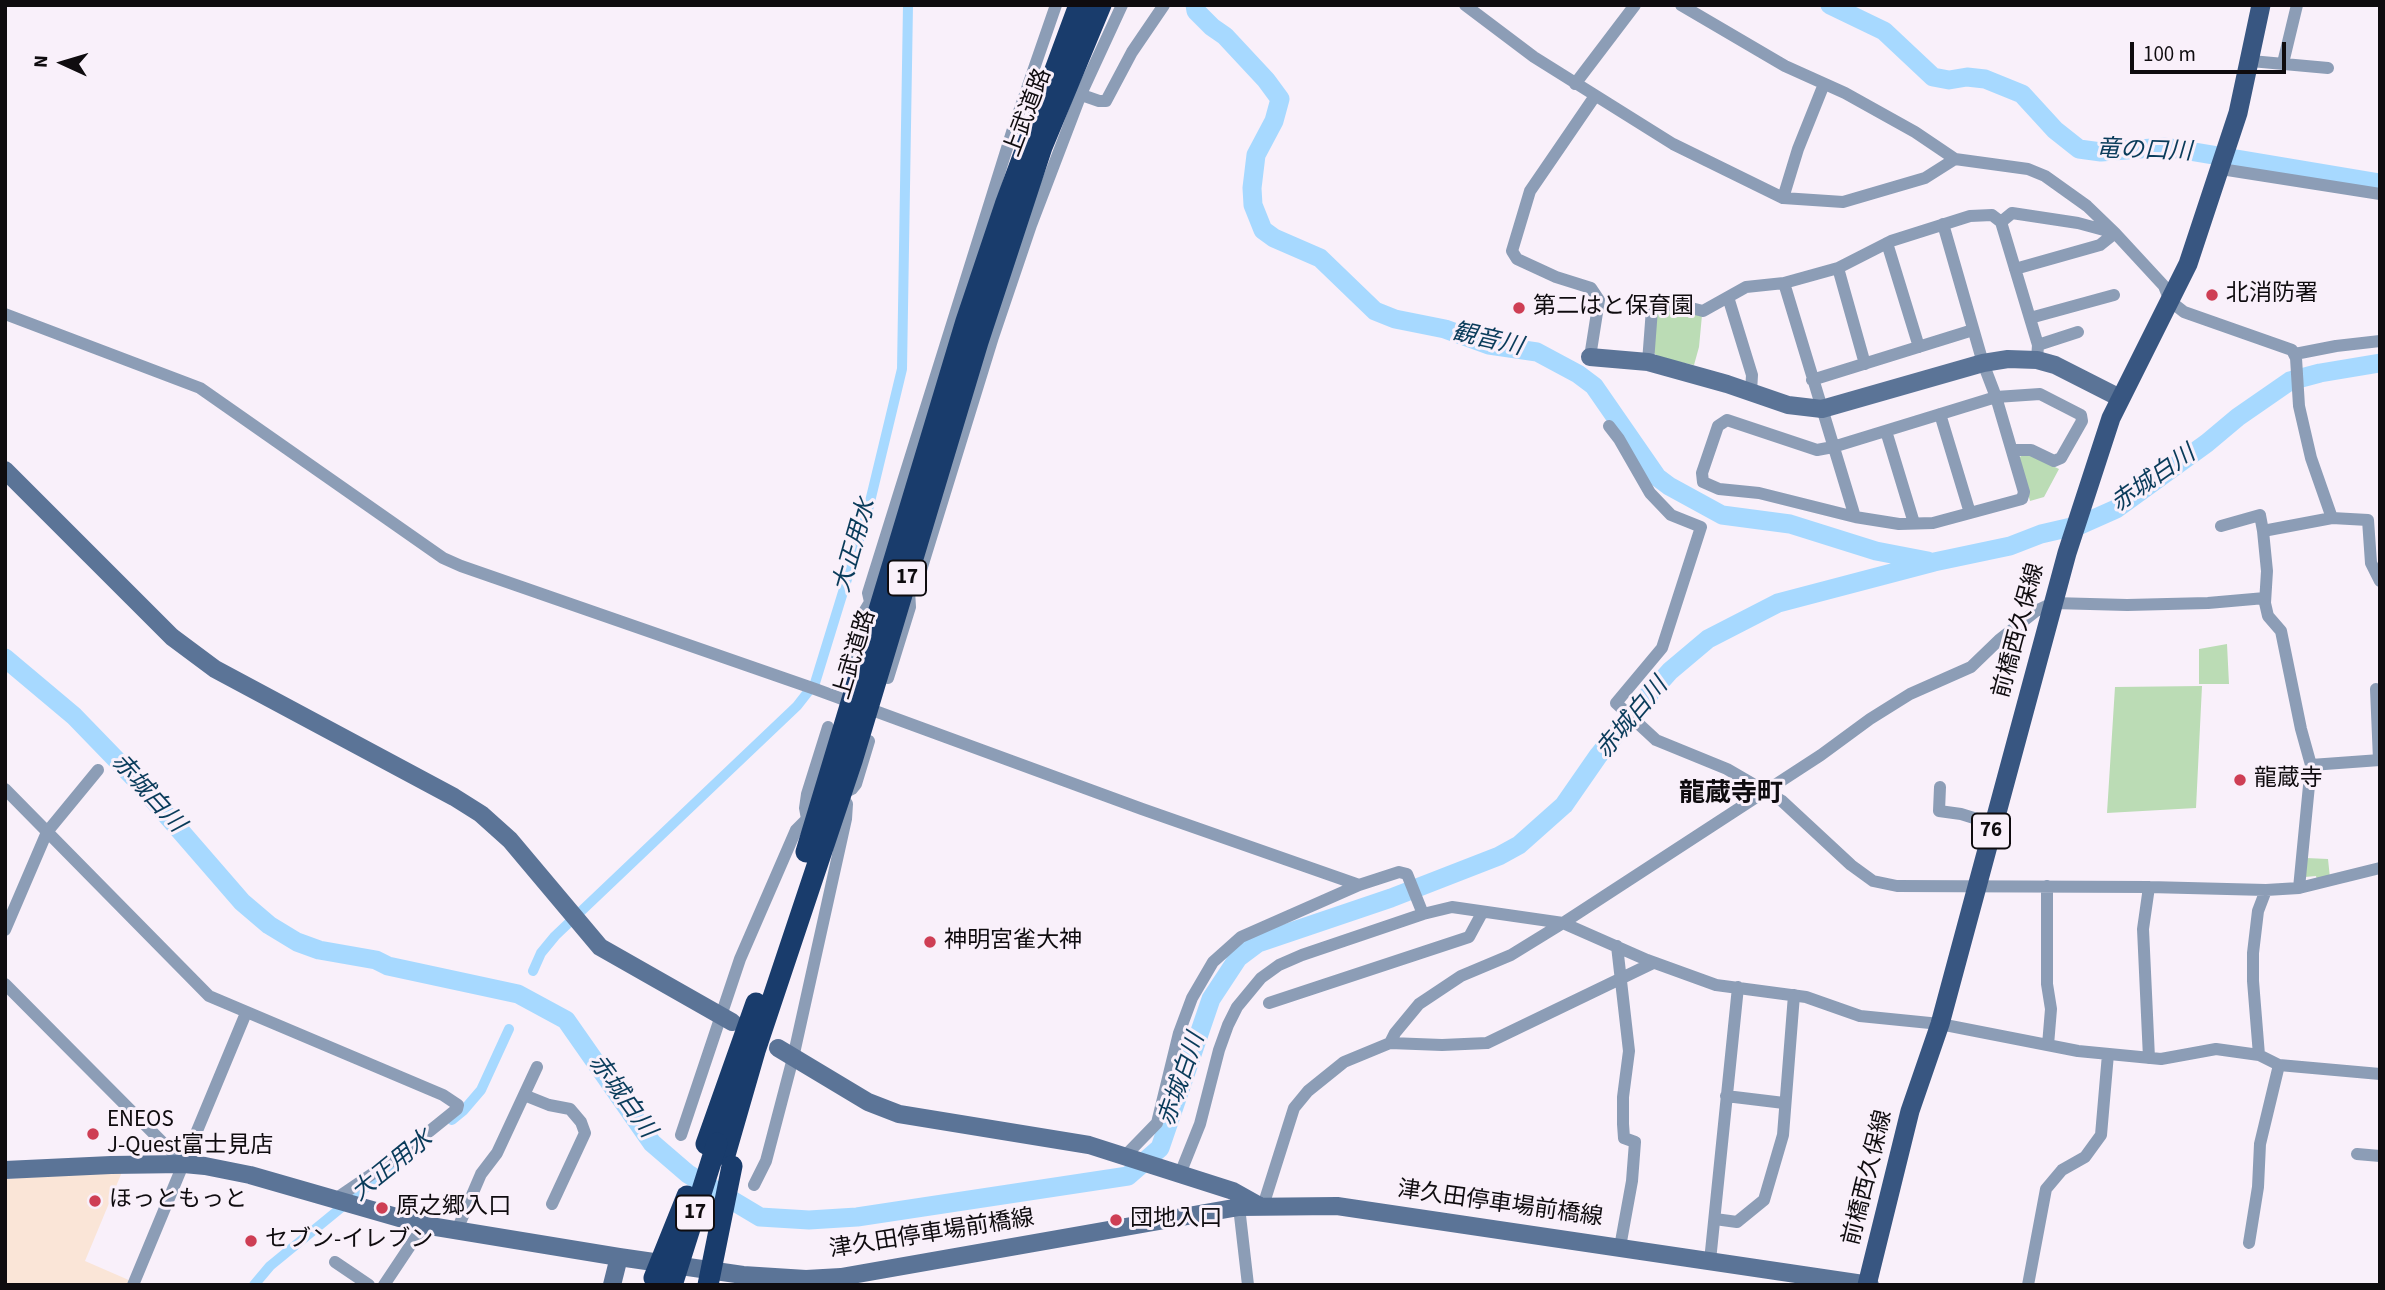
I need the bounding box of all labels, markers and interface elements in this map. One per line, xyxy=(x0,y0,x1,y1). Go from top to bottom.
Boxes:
north arrow xyxy=(28,28,98,98)
scale bar xyxy=(2133,28,2289,72)
text: 100 m xyxy=(2143,39,2196,69)
text: N xyxy=(28,54,55,69)
street label: 上武道路 xyxy=(1000,65,1058,161)
water label: 竜の口川 xyxy=(2096,136,2192,168)
place label: 北消防署 xyxy=(2226,281,2318,309)
marker: 北消防署 xyxy=(2204,287,2220,303)
place label: 第二はと保育園 xyxy=(1533,294,1694,322)
marker: 第二はと保育園 xyxy=(1511,300,1527,316)
water label: 観音川 xyxy=(1449,319,1525,363)
water label: 赤城白川 xyxy=(2106,441,2202,519)
water label: 大正用水 xyxy=(829,496,883,596)
road number: 17 xyxy=(888,560,926,596)
street label: 前橋西久保線 xyxy=(1989,561,2051,701)
street label: 上武道路 xyxy=(829,607,883,703)
water label: 赤城白川 xyxy=(1591,673,1675,765)
water label: 赤城白川 xyxy=(104,749,190,839)
place label: 龍蔵寺 xyxy=(2254,766,2323,794)
marker: 龍蔵寺 xyxy=(2232,772,2248,788)
district label: 龍蔵寺町 xyxy=(1679,779,1783,811)
road number: 76 xyxy=(1972,814,2010,848)
place label: 神明宮雀大神 xyxy=(944,928,1082,956)
marker: 神明宮雀大神 xyxy=(922,934,938,950)
water label: 赤城白川 xyxy=(1154,1030,1212,1130)
water label: 赤城白川 xyxy=(581,1050,661,1144)
place label: ENEOS J-Quest富士見店 xyxy=(107,1107,273,1161)
street label: 前橋西久保線 xyxy=(1839,1108,1899,1248)
marker: ENEOS J-Quest富士見店 xyxy=(85,1126,101,1142)
water label: 大正用水 xyxy=(347,1126,439,1208)
street label: 津久田停車場前橋線 xyxy=(1396,1177,1604,1233)
place label: ほっともっと xyxy=(109,1187,247,1215)
marker: ほっともっと xyxy=(87,1193,103,1209)
place label: 原之郷入口 xyxy=(396,1194,511,1222)
road number: 17 xyxy=(676,1196,714,1230)
marker: 原之郷入口 xyxy=(374,1200,390,1216)
street label: 津久田停車場前橋線 xyxy=(828,1205,1036,1265)
place label: 団地入口 xyxy=(1130,1206,1222,1234)
marker: 団地入口 xyxy=(1108,1212,1124,1228)
place label: セブン-イレブン xyxy=(265,1227,433,1255)
marker: セブン-イレブン xyxy=(243,1233,259,1249)

